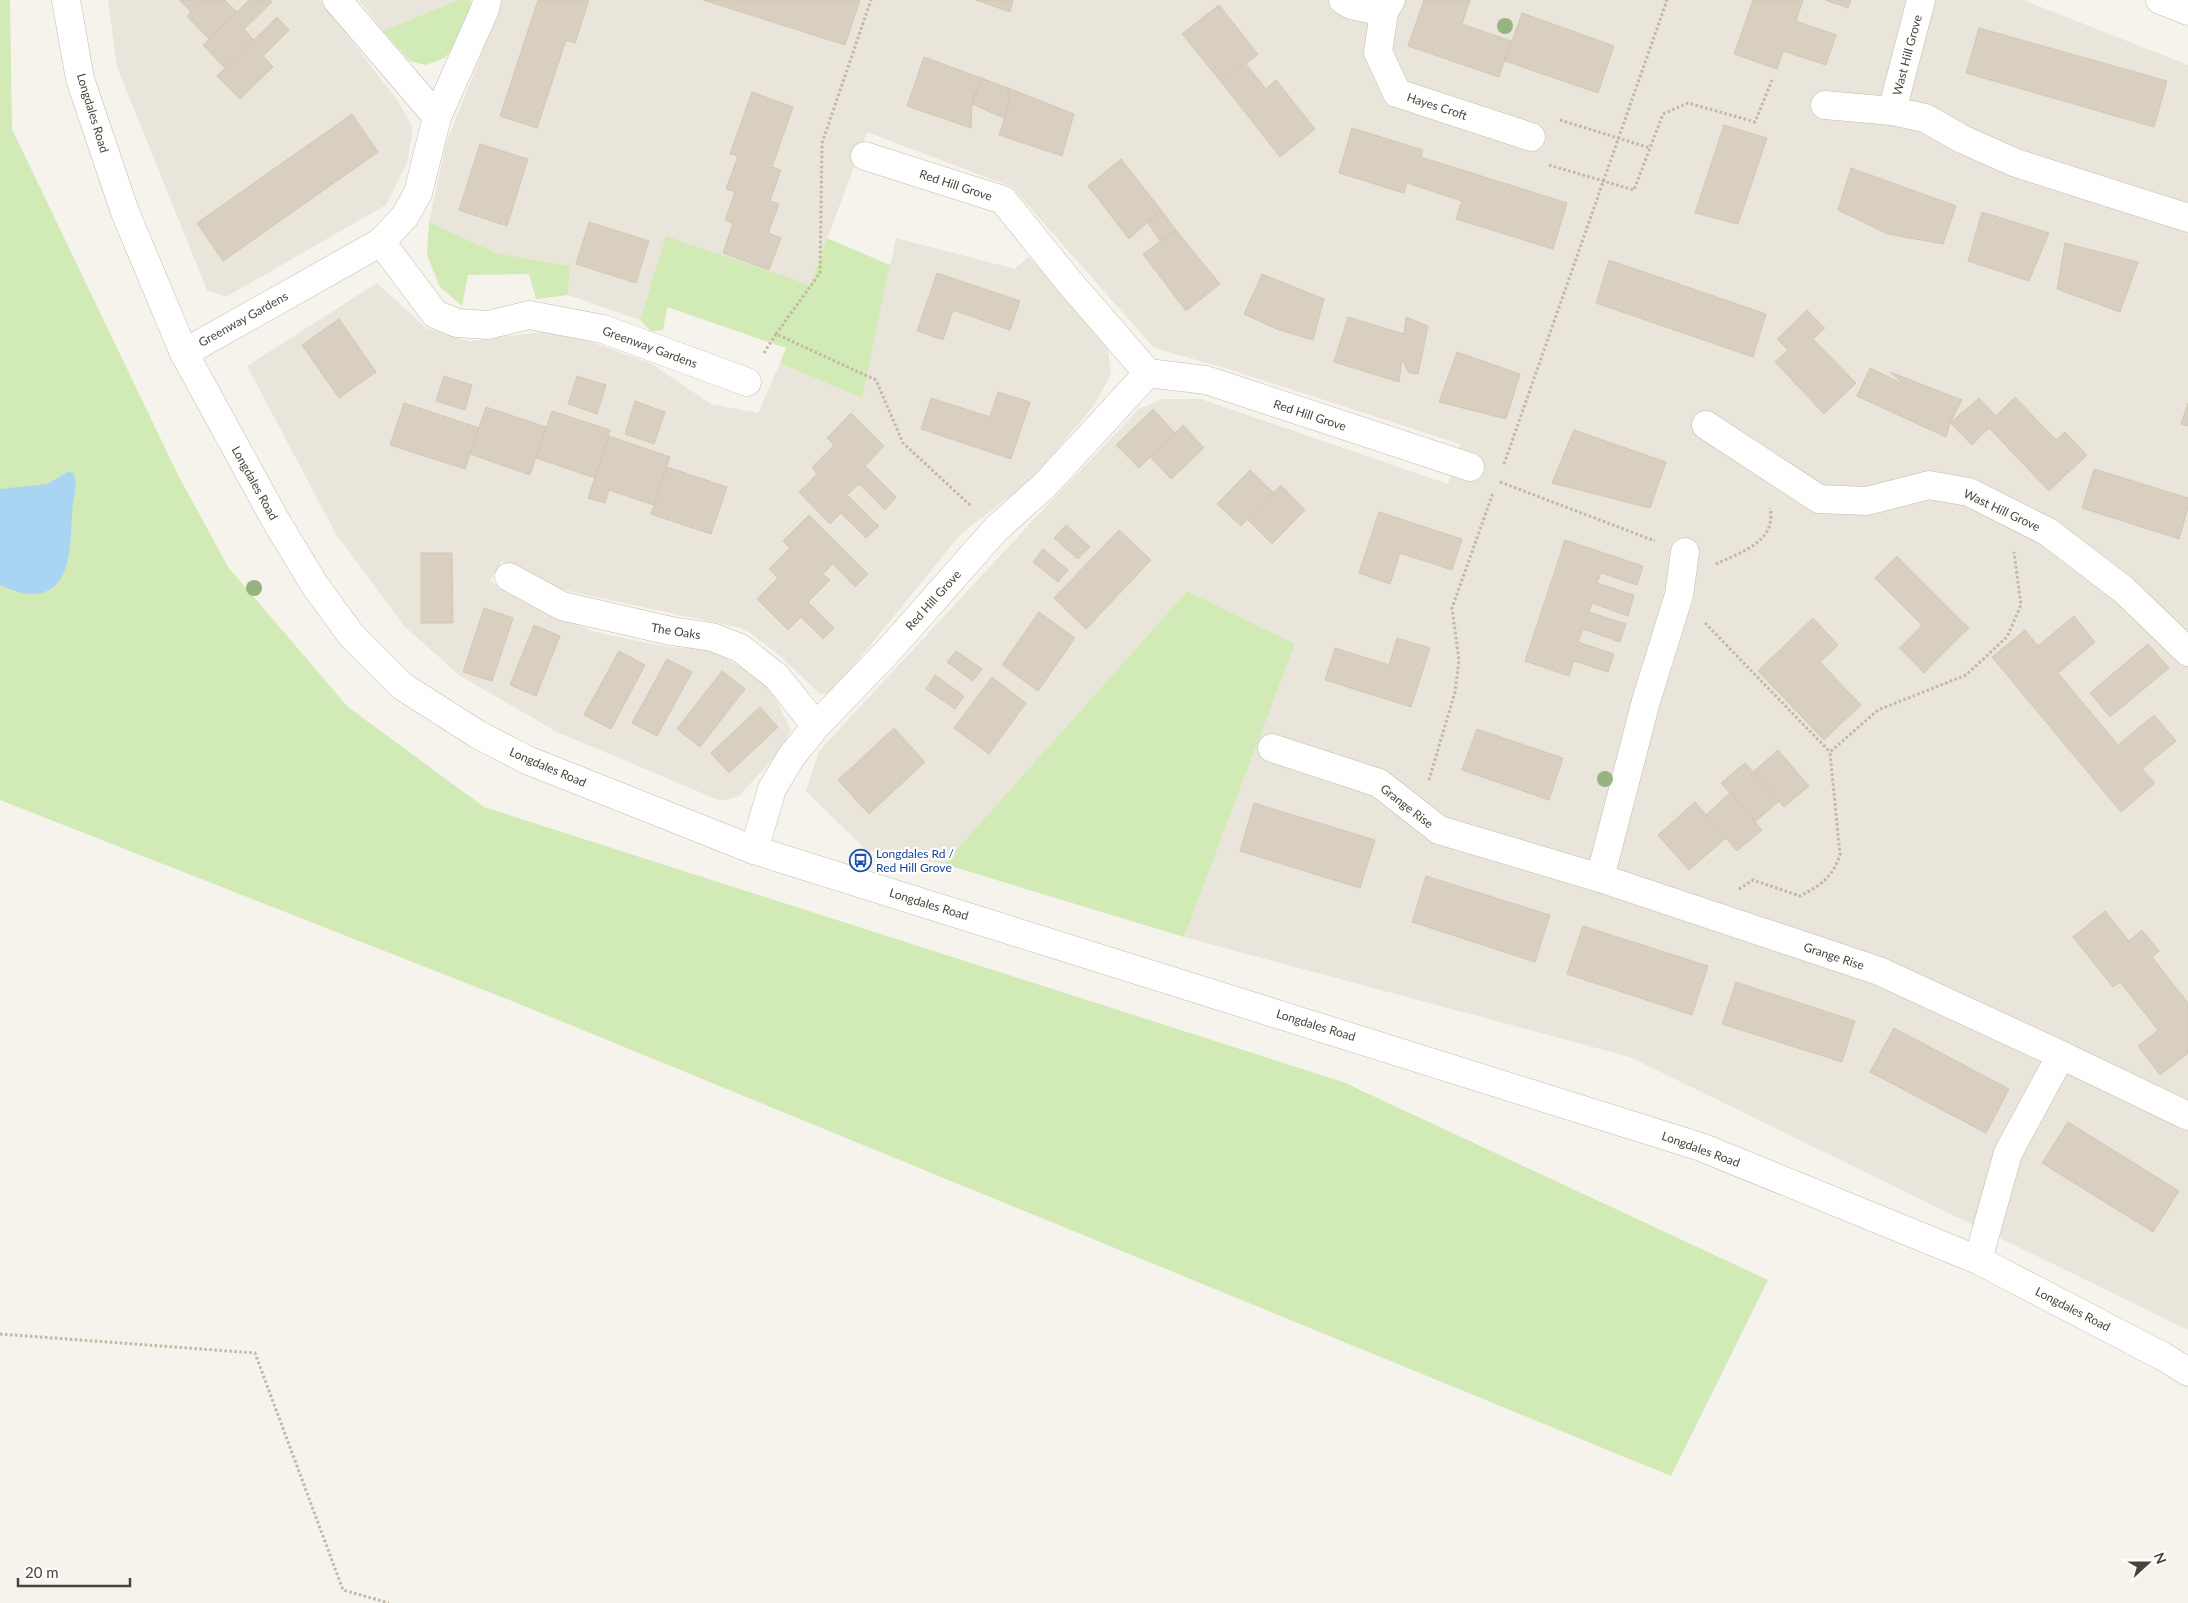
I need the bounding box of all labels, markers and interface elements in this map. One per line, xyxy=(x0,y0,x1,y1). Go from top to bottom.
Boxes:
street label: Wast Hill Grove xyxy=(1889,13,1925,97)
street label: Longdales Road xyxy=(74,72,112,154)
street label: Hayes Croft xyxy=(1405,89,1470,123)
street label: Red Hill Grove xyxy=(918,166,994,204)
street label: Greenway Gardens xyxy=(196,288,290,350)
street label: Greenway Gardens xyxy=(600,323,700,371)
street label: Red Hill Grove xyxy=(1272,396,1348,434)
street label: Longdales Road xyxy=(229,443,281,523)
street label: Wast Hill Grove xyxy=(1961,486,2043,534)
street label: Red Hill Grove xyxy=(902,567,964,633)
street label: The Oaks xyxy=(650,620,702,642)
street label: Longdales Road xyxy=(507,744,589,790)
street label: Grange Rise xyxy=(1378,781,1436,831)
place label: Longdales Rd / Red Hill Grove xyxy=(876,846,954,875)
bus stop icon: Longdales Rd / Red Hill Grove xyxy=(848,848,872,872)
street label: Longdales Road xyxy=(888,885,970,923)
street label: Grange Rise xyxy=(1802,939,1866,973)
street label: Longdales Road xyxy=(1275,1006,1357,1044)
street label: Longdales Road xyxy=(1660,1128,1742,1170)
street label: Longdales Road xyxy=(2033,1284,2113,1334)
north arrow xyxy=(2123,1538,2173,1588)
text: N xyxy=(2151,1550,2170,1566)
scale bar xyxy=(18,1556,130,1588)
text: 20 m xyxy=(25,1563,59,1581)

